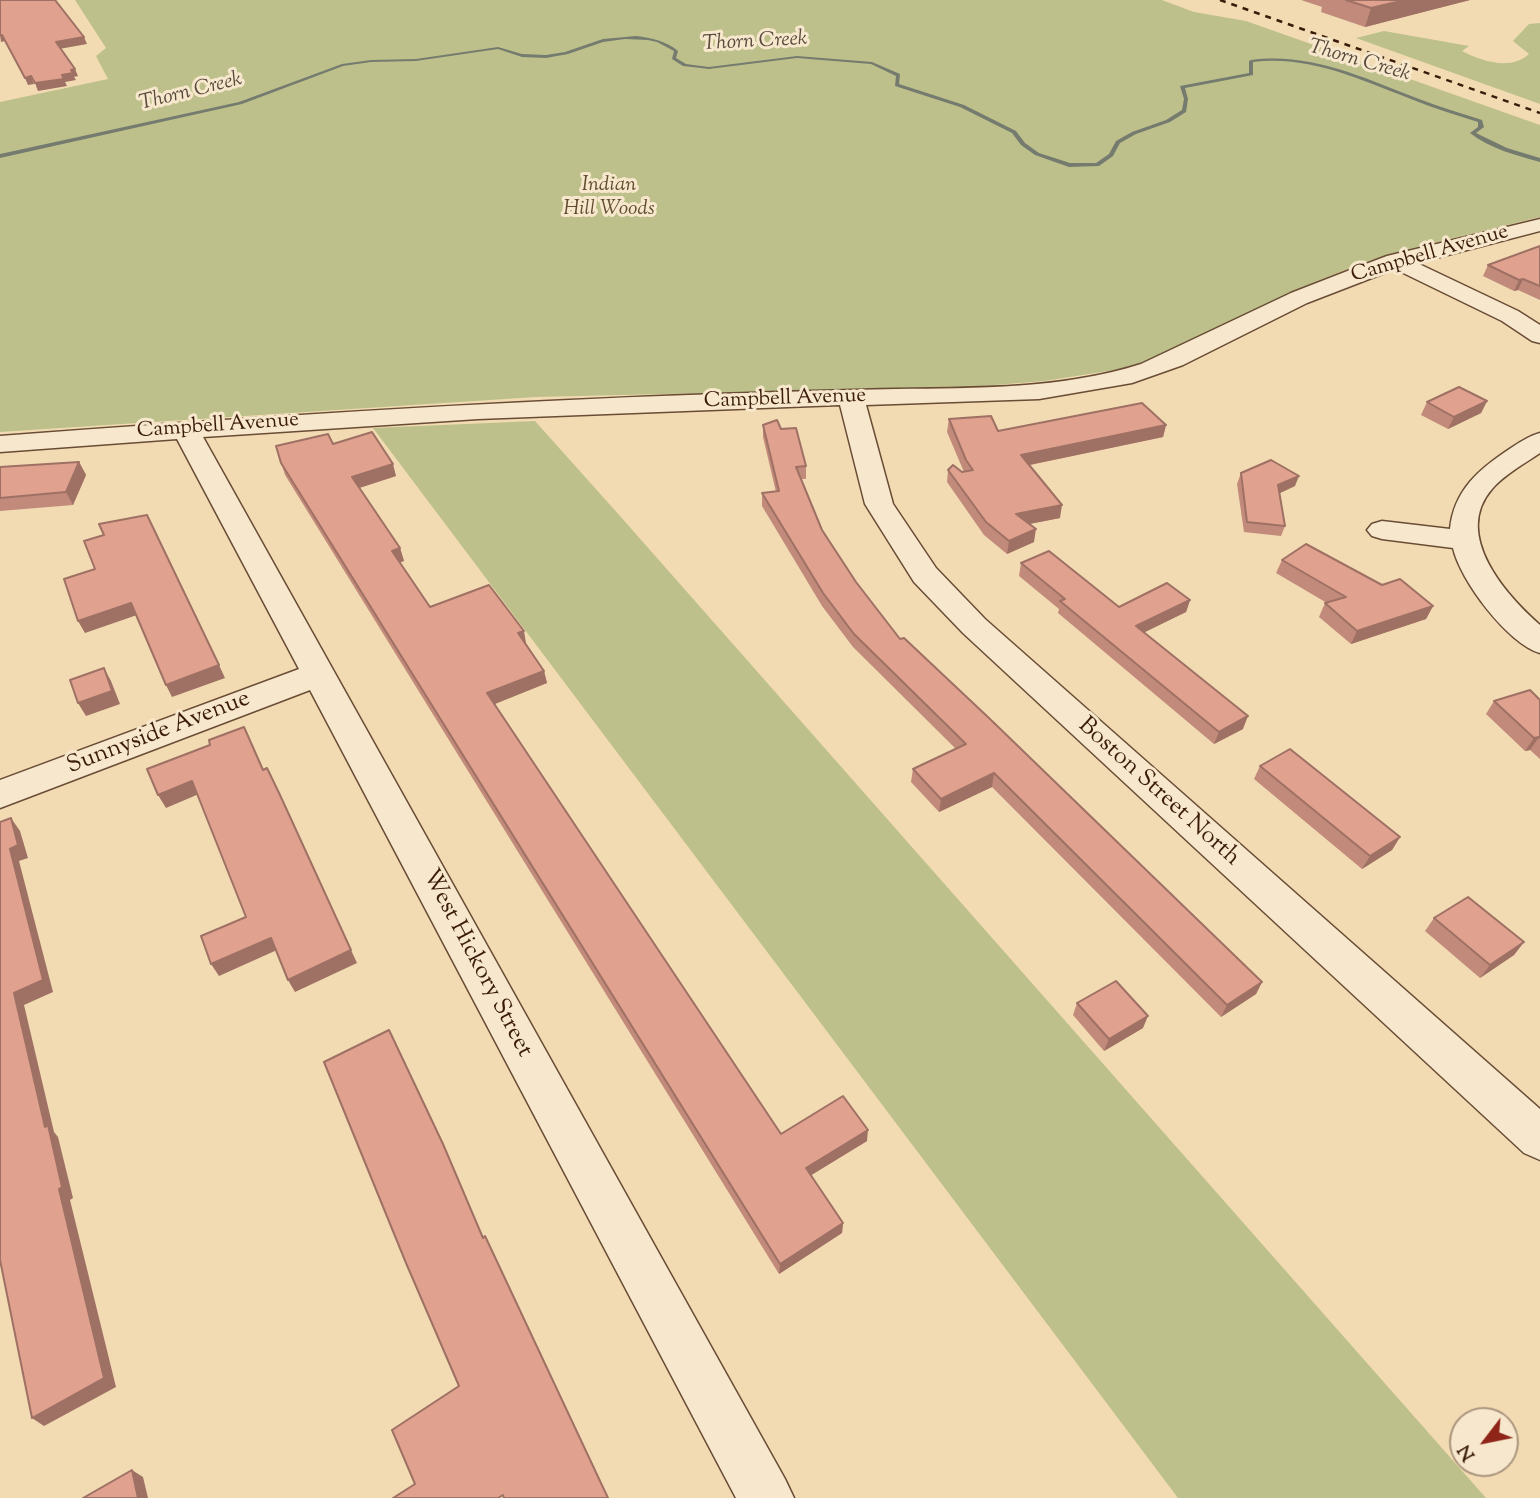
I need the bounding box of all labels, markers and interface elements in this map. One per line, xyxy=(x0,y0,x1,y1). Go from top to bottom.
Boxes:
water label: Thorn Creek xyxy=(702,28,808,58)
water label: Thorn Creek xyxy=(1305,35,1413,89)
water label: Thorn Creek xyxy=(137,68,245,118)
park label: Indian Hill Woods xyxy=(563,173,655,223)
street label: Campbell Avenue xyxy=(1348,221,1512,289)
street label: Campbell Avenue xyxy=(703,385,867,415)
street label: Campbell Avenue xyxy=(136,409,300,445)
street label: Sunnyside Avenue xyxy=(63,686,255,782)
street label: Boston Street North xyxy=(1071,712,1245,874)
street label: West Hickory Street xyxy=(414,865,538,1063)
north arrow xyxy=(1449,1407,1519,1477)
text: N xyxy=(1452,1439,1483,1466)

